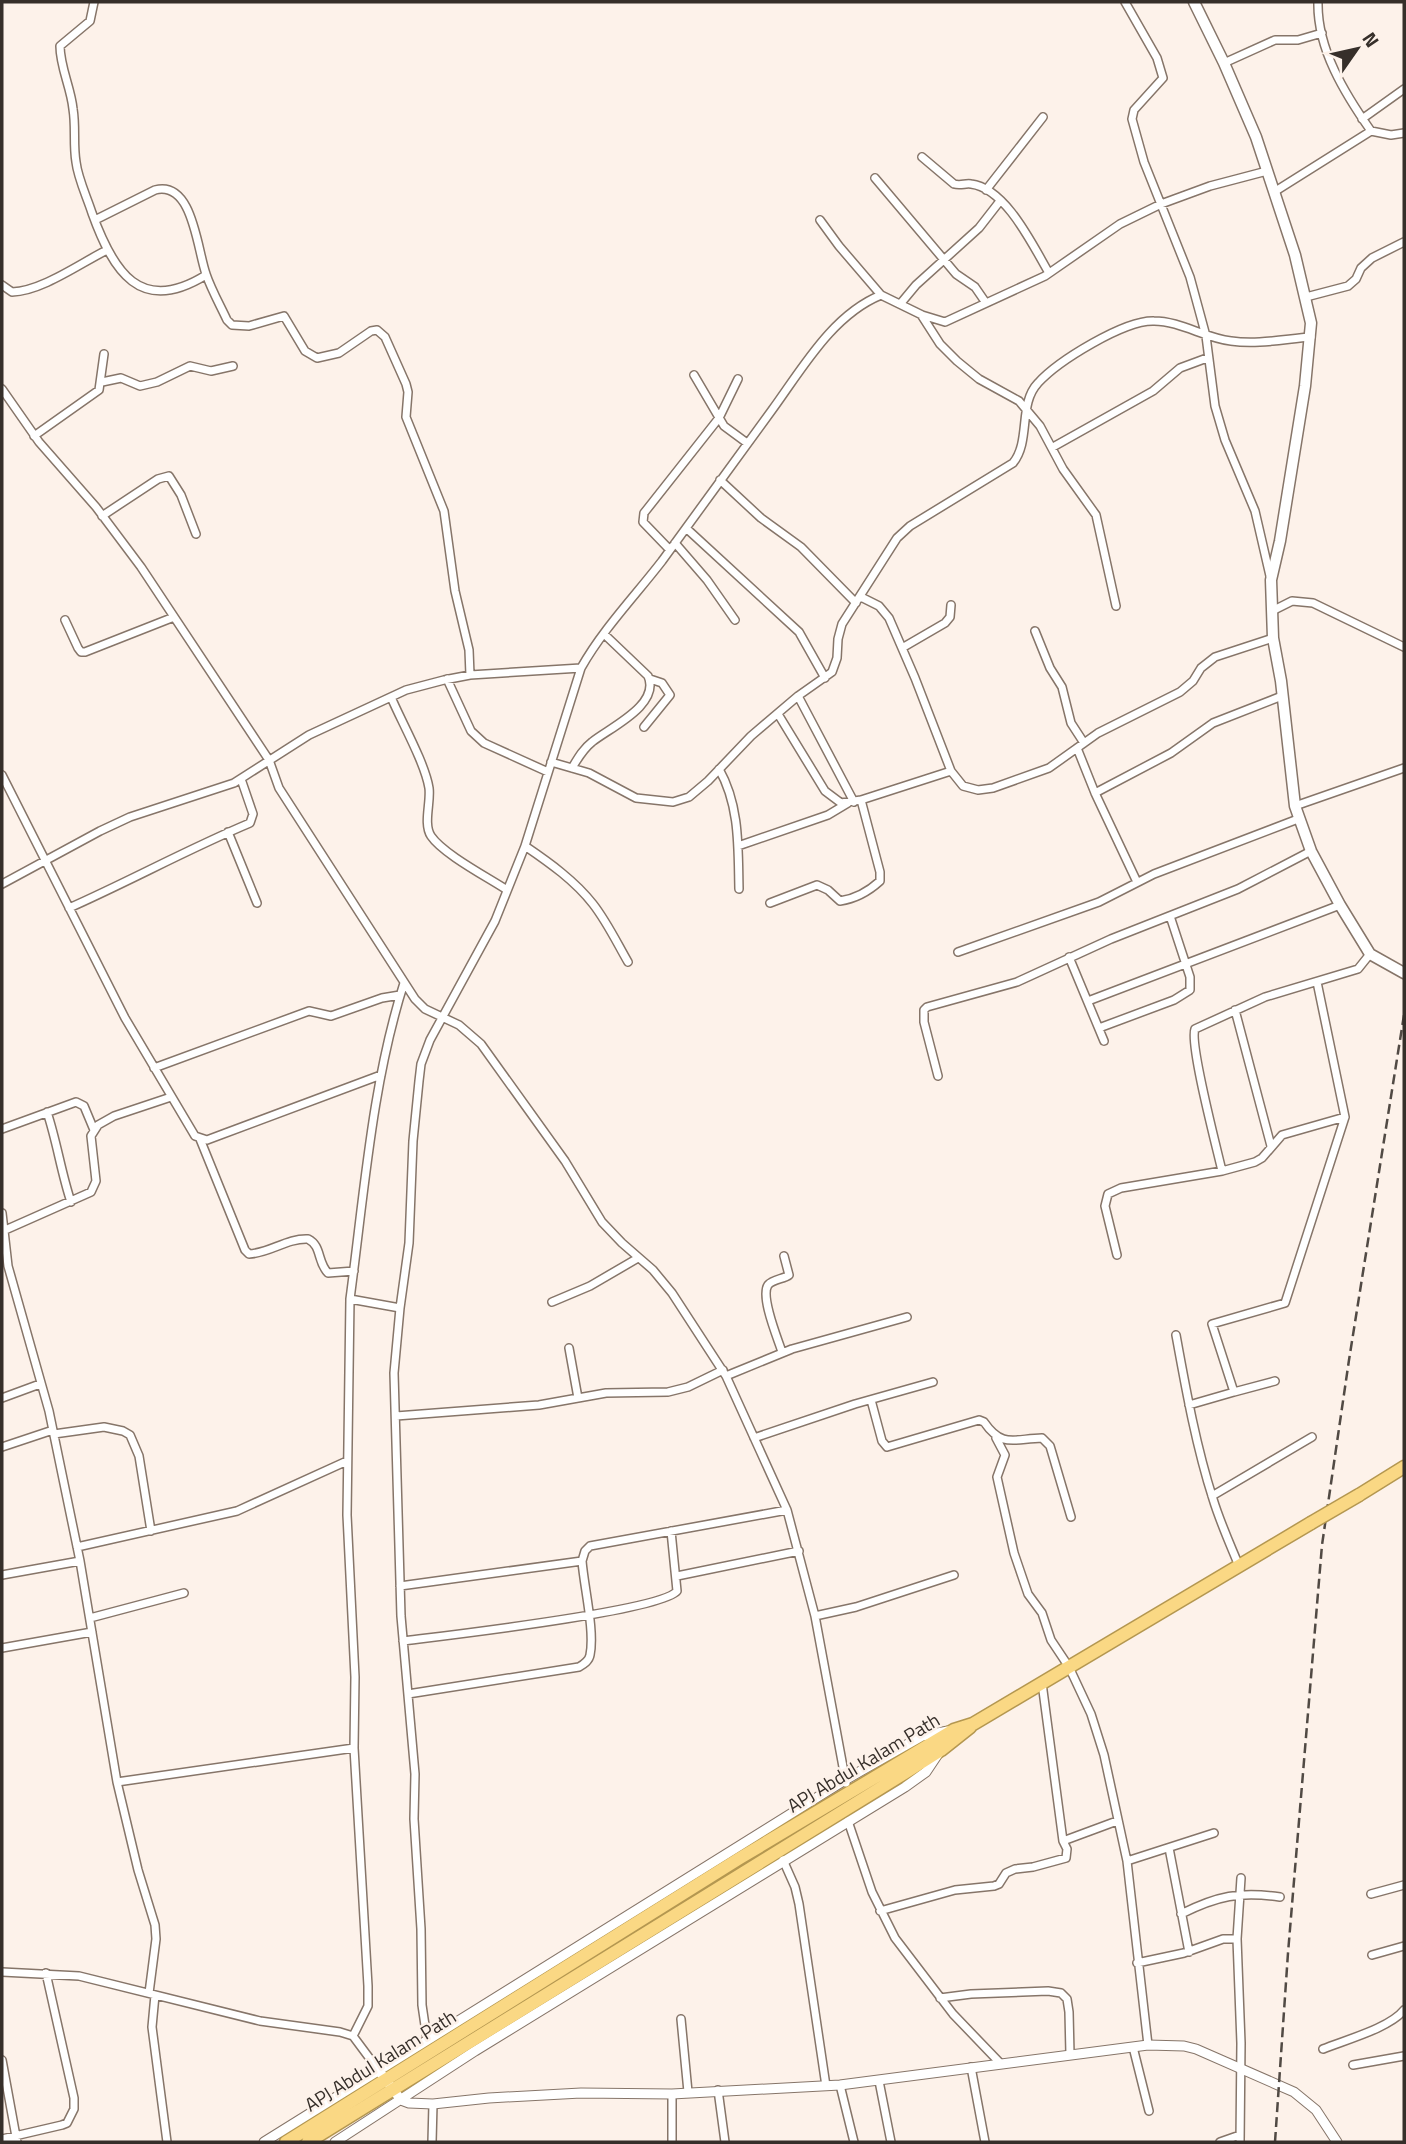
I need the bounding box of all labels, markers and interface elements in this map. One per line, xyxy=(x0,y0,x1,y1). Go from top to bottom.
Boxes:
north arrow xyxy=(1322,14,1392,84)
text: N xyxy=(1356,26,1387,53)
street label: APJ Abdul Kalam Path xyxy=(781,1705,945,1819)
street label: APJ Abdul Kalam Path xyxy=(299,2002,461,2118)

